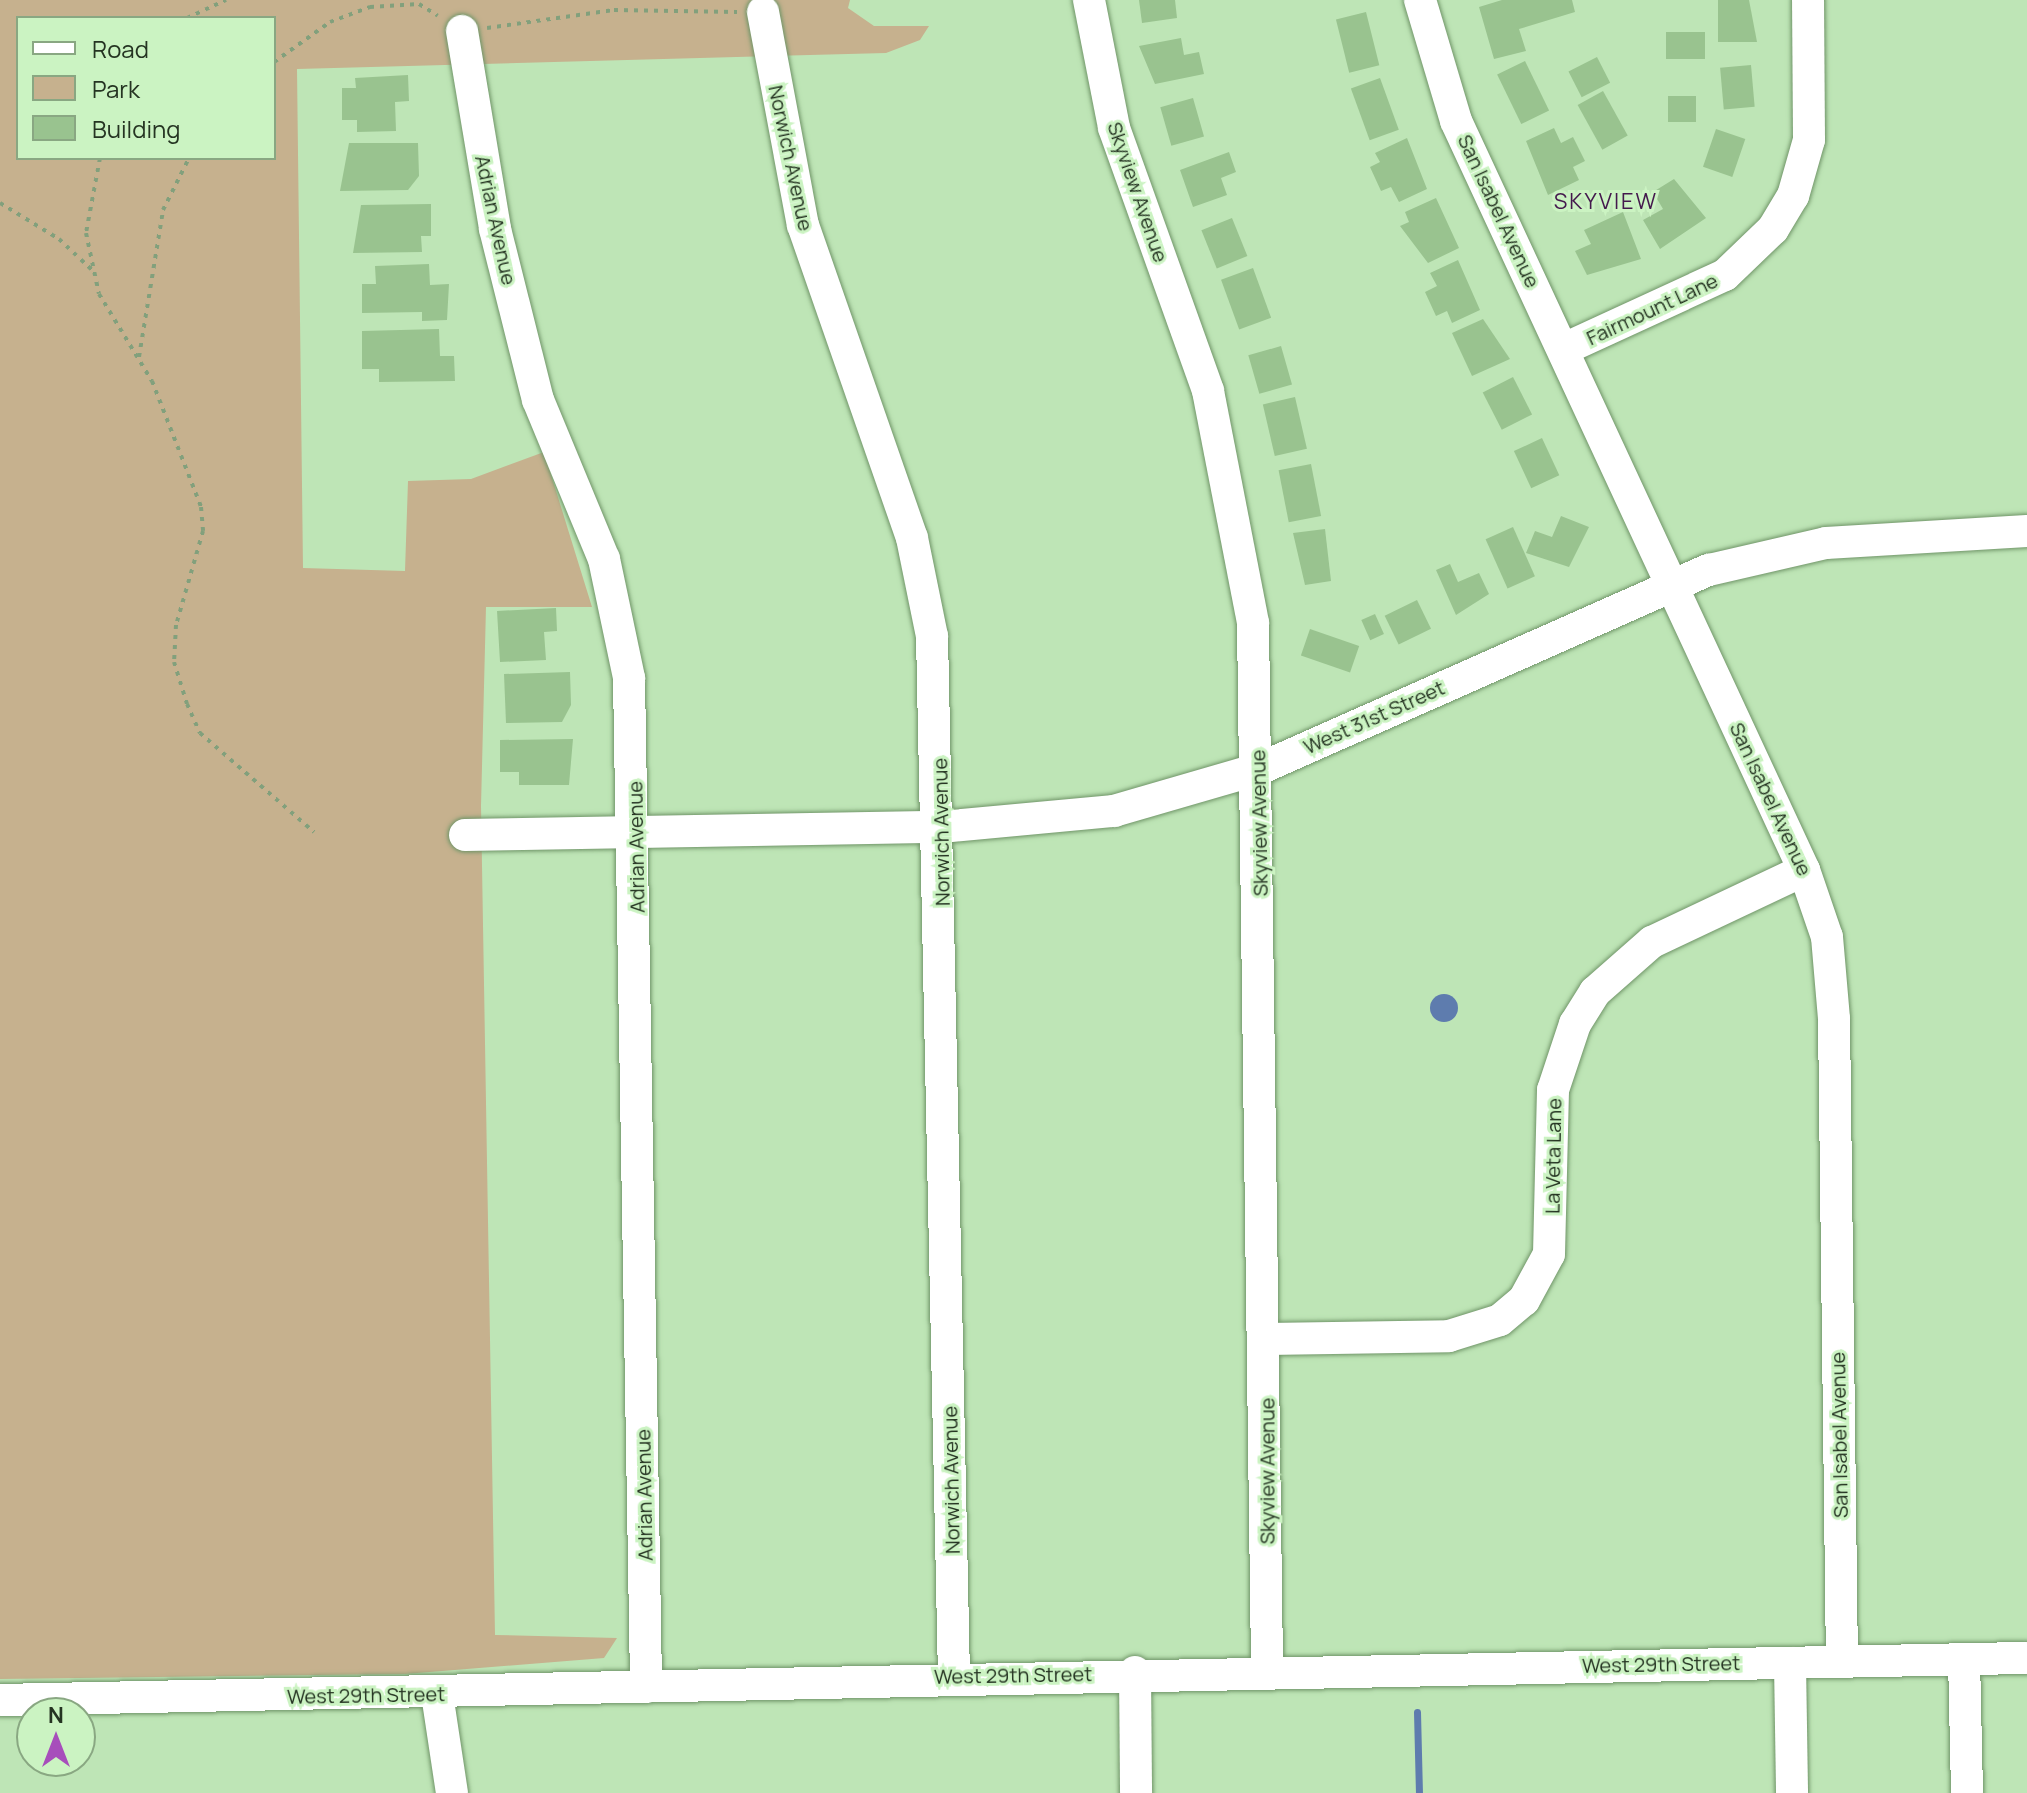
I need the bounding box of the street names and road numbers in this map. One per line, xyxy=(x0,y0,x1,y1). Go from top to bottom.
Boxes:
street label: Norwich Avenue xyxy=(764,83,818,233)
street label: Skyview Avenue xyxy=(1103,119,1173,265)
street label: San Isabel Avenue xyxy=(1453,131,1545,291)
street label: Adrian Avenue xyxy=(471,153,521,287)
street label: Fairmount Lane xyxy=(1583,268,1721,350)
street label: West 31st Street xyxy=(1300,675,1448,759)
street label: San Isabel Avenue xyxy=(1725,719,1817,879)
street label: Skyview Avenue xyxy=(1246,749,1272,897)
street label: Norwich Avenue xyxy=(928,758,954,906)
street label: Adrian Avenue xyxy=(623,781,649,913)
street label: La Veta Lane xyxy=(1540,1098,1566,1214)
street label: San Isabel Avenue xyxy=(1826,1352,1852,1518)
street label: Skyview Avenue xyxy=(1255,1398,1279,1544)
street label: Norwich Avenue xyxy=(938,1406,964,1554)
street label: Adrian Avenue xyxy=(631,1429,657,1561)
street label: West 29th Street xyxy=(1582,1651,1740,1677)
street label: West 29th Street xyxy=(934,1662,1092,1688)
street label: West 29th Street xyxy=(287,1682,445,1708)

